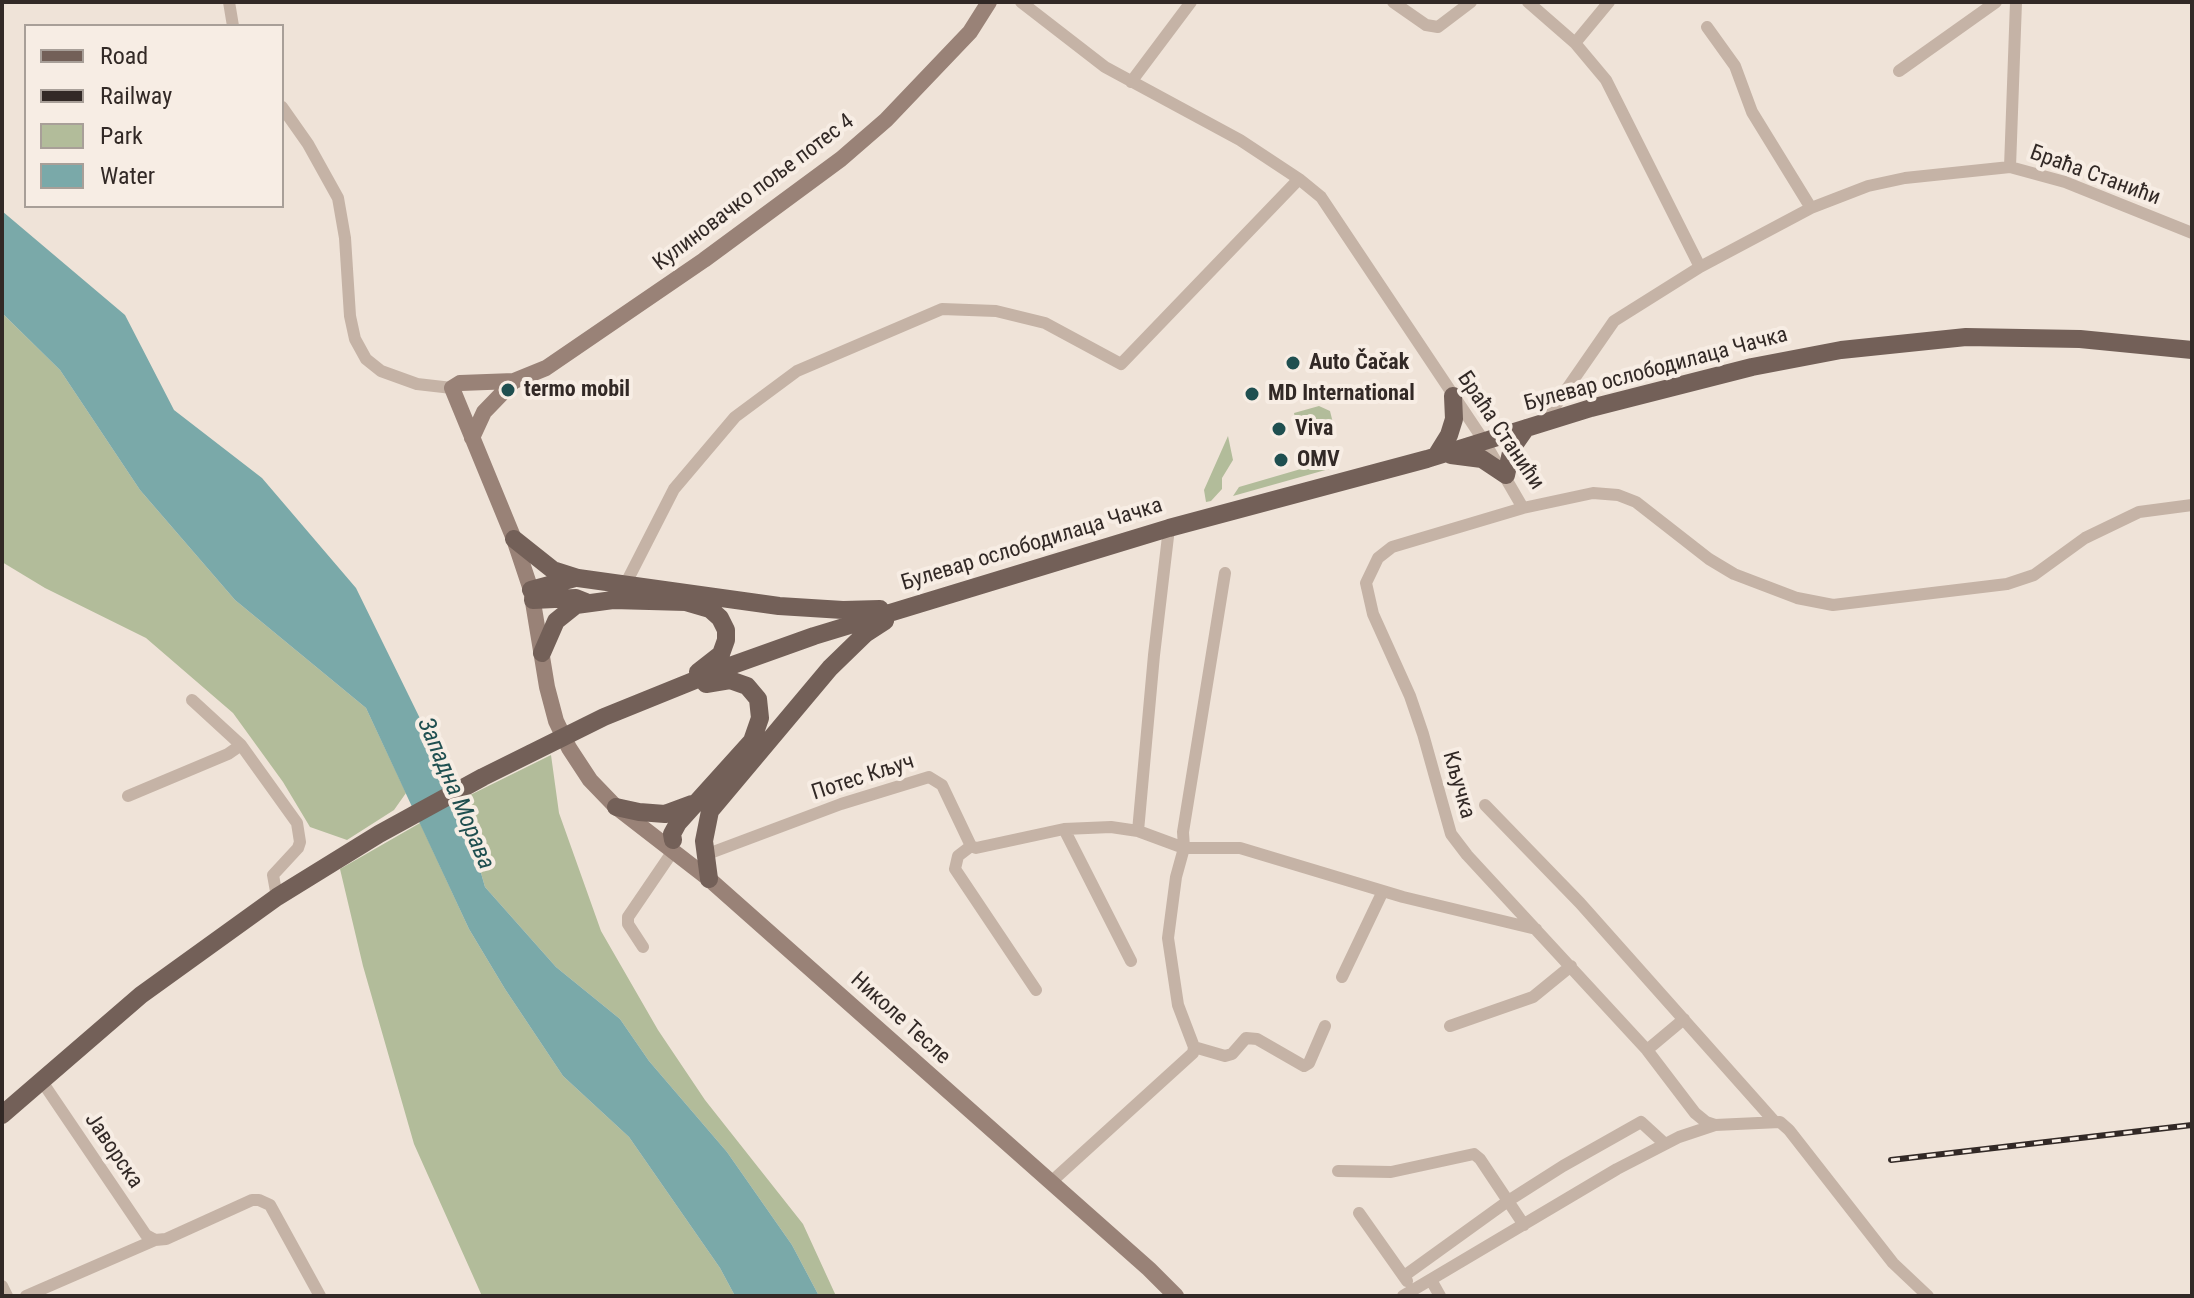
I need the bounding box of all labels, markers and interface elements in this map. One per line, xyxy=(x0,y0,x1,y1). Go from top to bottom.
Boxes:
legend xyxy=(24,24,284,208)
text: Road xyxy=(100,42,148,70)
text: Railway xyxy=(100,82,172,110)
street label: Кулиновачко поље потес 4 xyxy=(649,109,859,277)
text: Park xyxy=(100,122,143,150)
street label: Браћа Станићи xyxy=(2026,140,2164,212)
text: Water xyxy=(100,162,155,190)
street label: Булевар ослободилаца Чачка xyxy=(1521,322,1791,418)
place label: Auto Čačak xyxy=(1309,350,1409,376)
marker: Auto Čačak xyxy=(1284,354,1302,372)
street label: Браћа Станићи xyxy=(1451,367,1549,495)
place label: termo mobil xyxy=(524,377,630,403)
marker: termo mobil xyxy=(499,381,517,399)
place label: MD International xyxy=(1268,381,1415,407)
marker: MD International xyxy=(1243,385,1261,403)
place label: Viva xyxy=(1295,416,1333,442)
marker: Viva xyxy=(1270,420,1288,438)
place label: OMV xyxy=(1297,447,1340,473)
marker: OMV xyxy=(1272,451,1290,469)
street label: Булевар ослободилаца Чачка xyxy=(898,493,1166,597)
water label: Западна Морава xyxy=(410,714,500,874)
street label: Кључка xyxy=(1436,748,1480,822)
street label: Потес Кључ xyxy=(808,749,918,807)
street label: Николе Тесле xyxy=(845,967,955,1071)
street label: Јаворска xyxy=(78,1108,148,1194)

